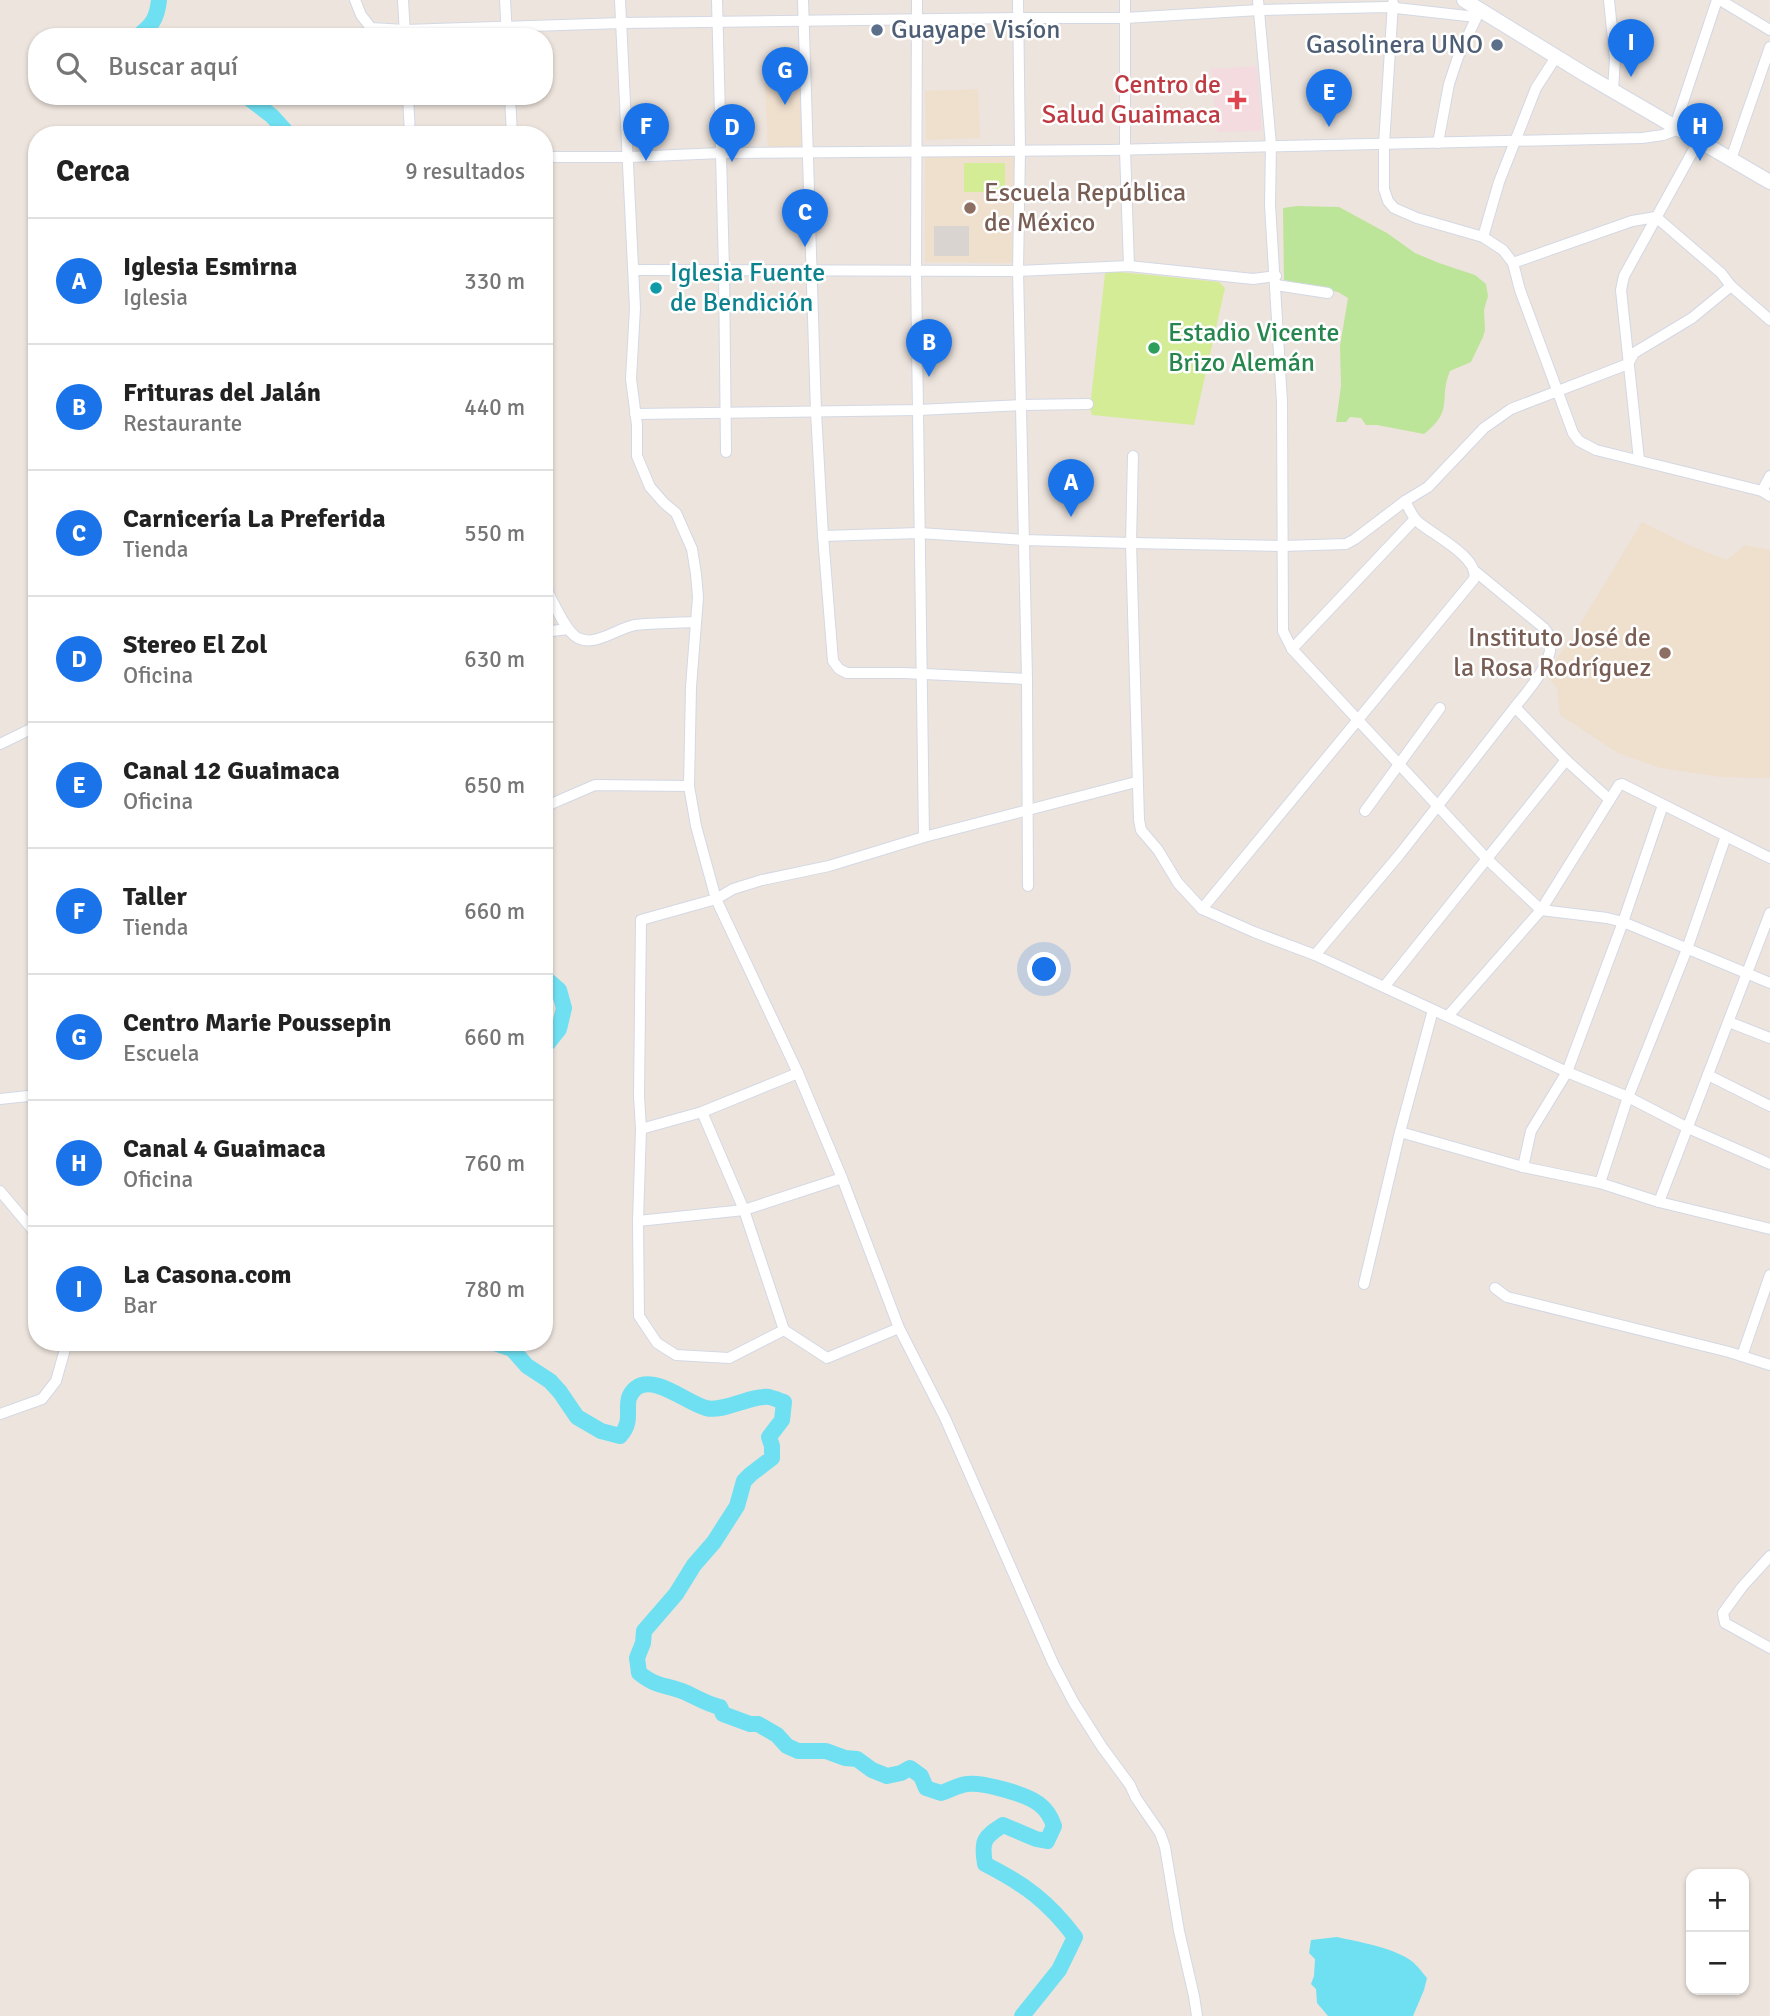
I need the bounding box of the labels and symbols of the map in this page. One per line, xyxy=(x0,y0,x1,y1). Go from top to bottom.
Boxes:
place label: Guayape Visíon xyxy=(891,14,1060,46)
pin: I xyxy=(1608,19,1654,77)
marker: Guayape Visíon xyxy=(869,22,885,38)
place label: Gasolinera UNO xyxy=(1306,29,1483,61)
marker: Gasolinera UNO xyxy=(1489,37,1505,53)
pin: G xyxy=(762,47,808,105)
place label: Centro de Salud Guaimaca xyxy=(1042,69,1221,131)
pin: E xyxy=(1306,69,1352,127)
marker: Centro de Salud Guaimaca xyxy=(1227,90,1247,110)
pin: F xyxy=(623,103,669,161)
pin: H xyxy=(1677,103,1723,161)
pin: D xyxy=(709,104,755,162)
place label: Escuela República de México xyxy=(984,177,1186,239)
pin: C xyxy=(782,189,828,247)
marker: Escuela República de México xyxy=(962,200,978,216)
place label: Iglesia Fuente de Bendición xyxy=(670,257,825,319)
marker: Iglesia Fuente de Bendición xyxy=(648,280,664,296)
place label: Estadio Vicente Brizo Alemán xyxy=(1168,317,1339,379)
pin: B xyxy=(906,319,952,377)
marker: Estadio Vicente Brizo Alemán xyxy=(1146,340,1162,356)
pin: A xyxy=(1048,459,1094,517)
place label: Instituto José de la Rosa Rodríguez xyxy=(1453,622,1651,684)
marker: Instituto José de la Rosa Rodríguez xyxy=(1657,645,1673,661)
your location xyxy=(1027,952,1061,986)

